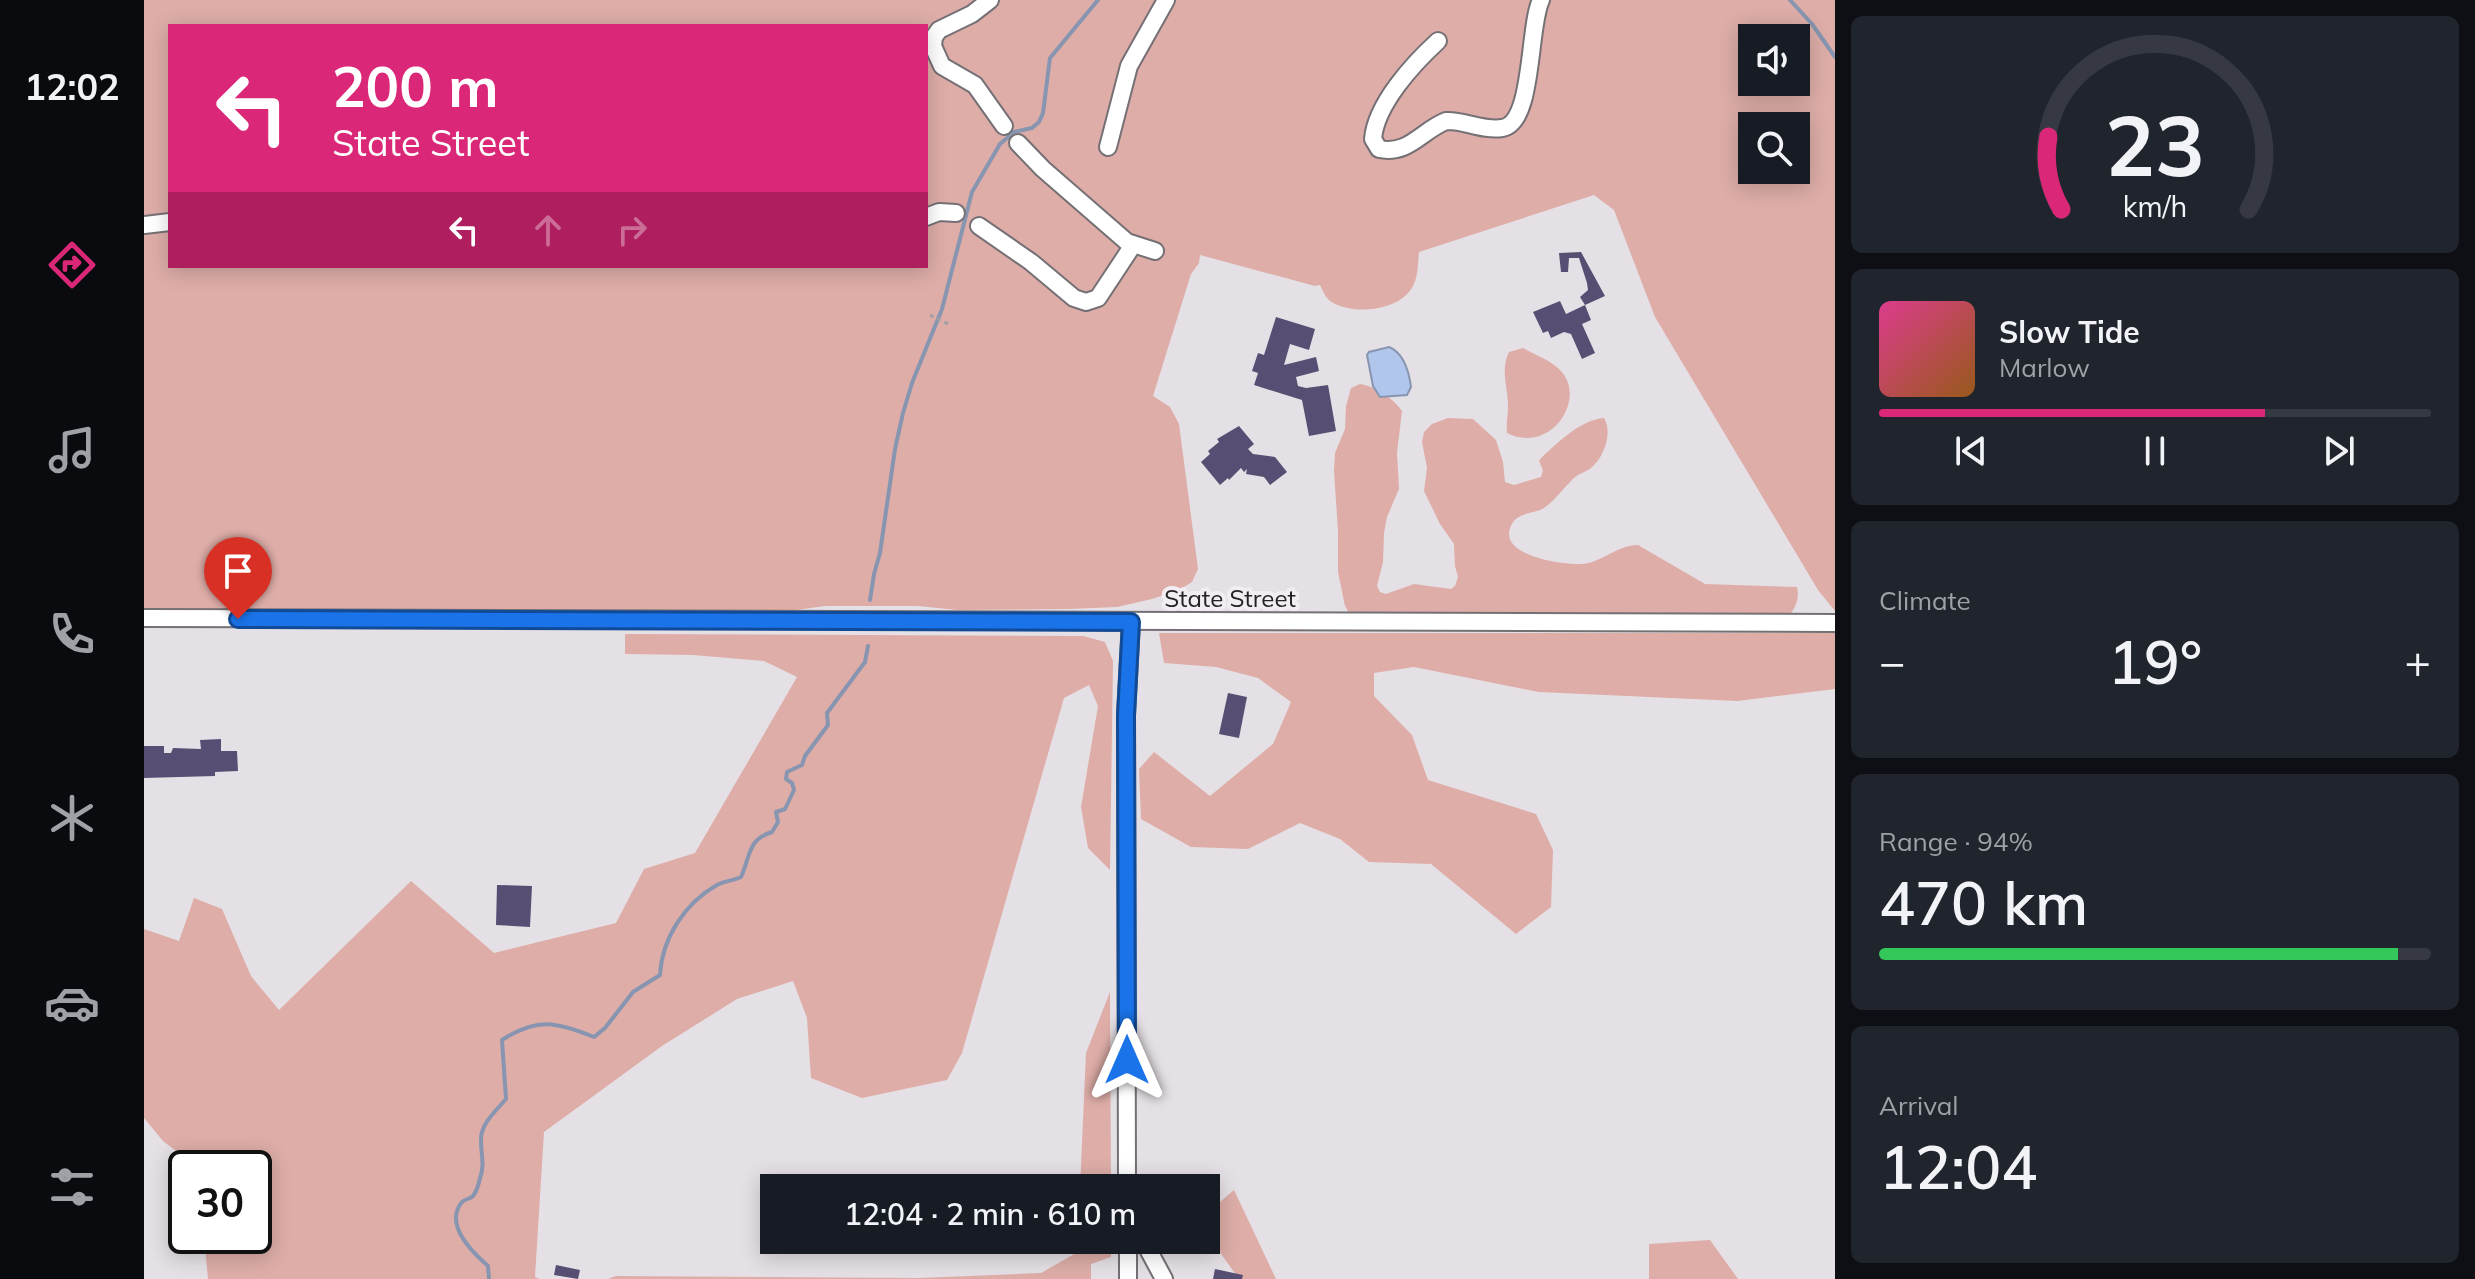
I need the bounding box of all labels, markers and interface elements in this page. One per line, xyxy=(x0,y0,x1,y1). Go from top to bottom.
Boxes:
map controls xyxy=(1738,24,1810,184)
button: sound xyxy=(1738,24,1810,96)
text: 200 m xyxy=(332,51,499,121)
icon: left xyxy=(200,56,304,160)
text: 12:02 xyxy=(24,64,120,109)
text: 23 xyxy=(2105,92,2205,197)
button: search xyxy=(1738,112,1810,184)
text: State Street xyxy=(332,120,530,165)
text: km/h xyxy=(2123,188,2187,224)
icon: left xyxy=(442,208,486,252)
icon: ahead xyxy=(526,208,570,252)
icon: right xyxy=(610,208,654,252)
icon: directions xyxy=(44,237,100,293)
text: Slow Tide xyxy=(1999,313,2140,351)
text: Marlow xyxy=(1999,351,2090,384)
icon: music xyxy=(44,422,100,478)
icon: previous xyxy=(1949,429,1993,473)
icon: pause xyxy=(2133,429,2177,473)
icon: next xyxy=(2317,429,2361,473)
pin xyxy=(204,537,272,619)
icon: arrive xyxy=(216,549,260,593)
street label: State Street xyxy=(1164,583,1296,613)
text: Climate xyxy=(1879,584,1971,617)
icon: phone xyxy=(44,606,100,662)
text: 19° xyxy=(2108,624,2202,699)
text: − xyxy=(1879,634,1905,689)
text: + xyxy=(2405,634,2431,689)
icon: climate xyxy=(44,790,100,846)
text: Range · 94% xyxy=(1879,825,2033,858)
text: 470 km xyxy=(1879,865,2088,940)
icon: car xyxy=(44,975,100,1031)
position arrow xyxy=(1085,1018,1169,1102)
text: Arrival xyxy=(1879,1089,1959,1122)
text: 12:04 xyxy=(1879,1129,2037,1204)
speed limit sign: 30 xyxy=(168,1150,272,1254)
icon: filters xyxy=(44,1159,100,1215)
text: 12:04 · 2 min · 610 m xyxy=(844,1195,1136,1233)

